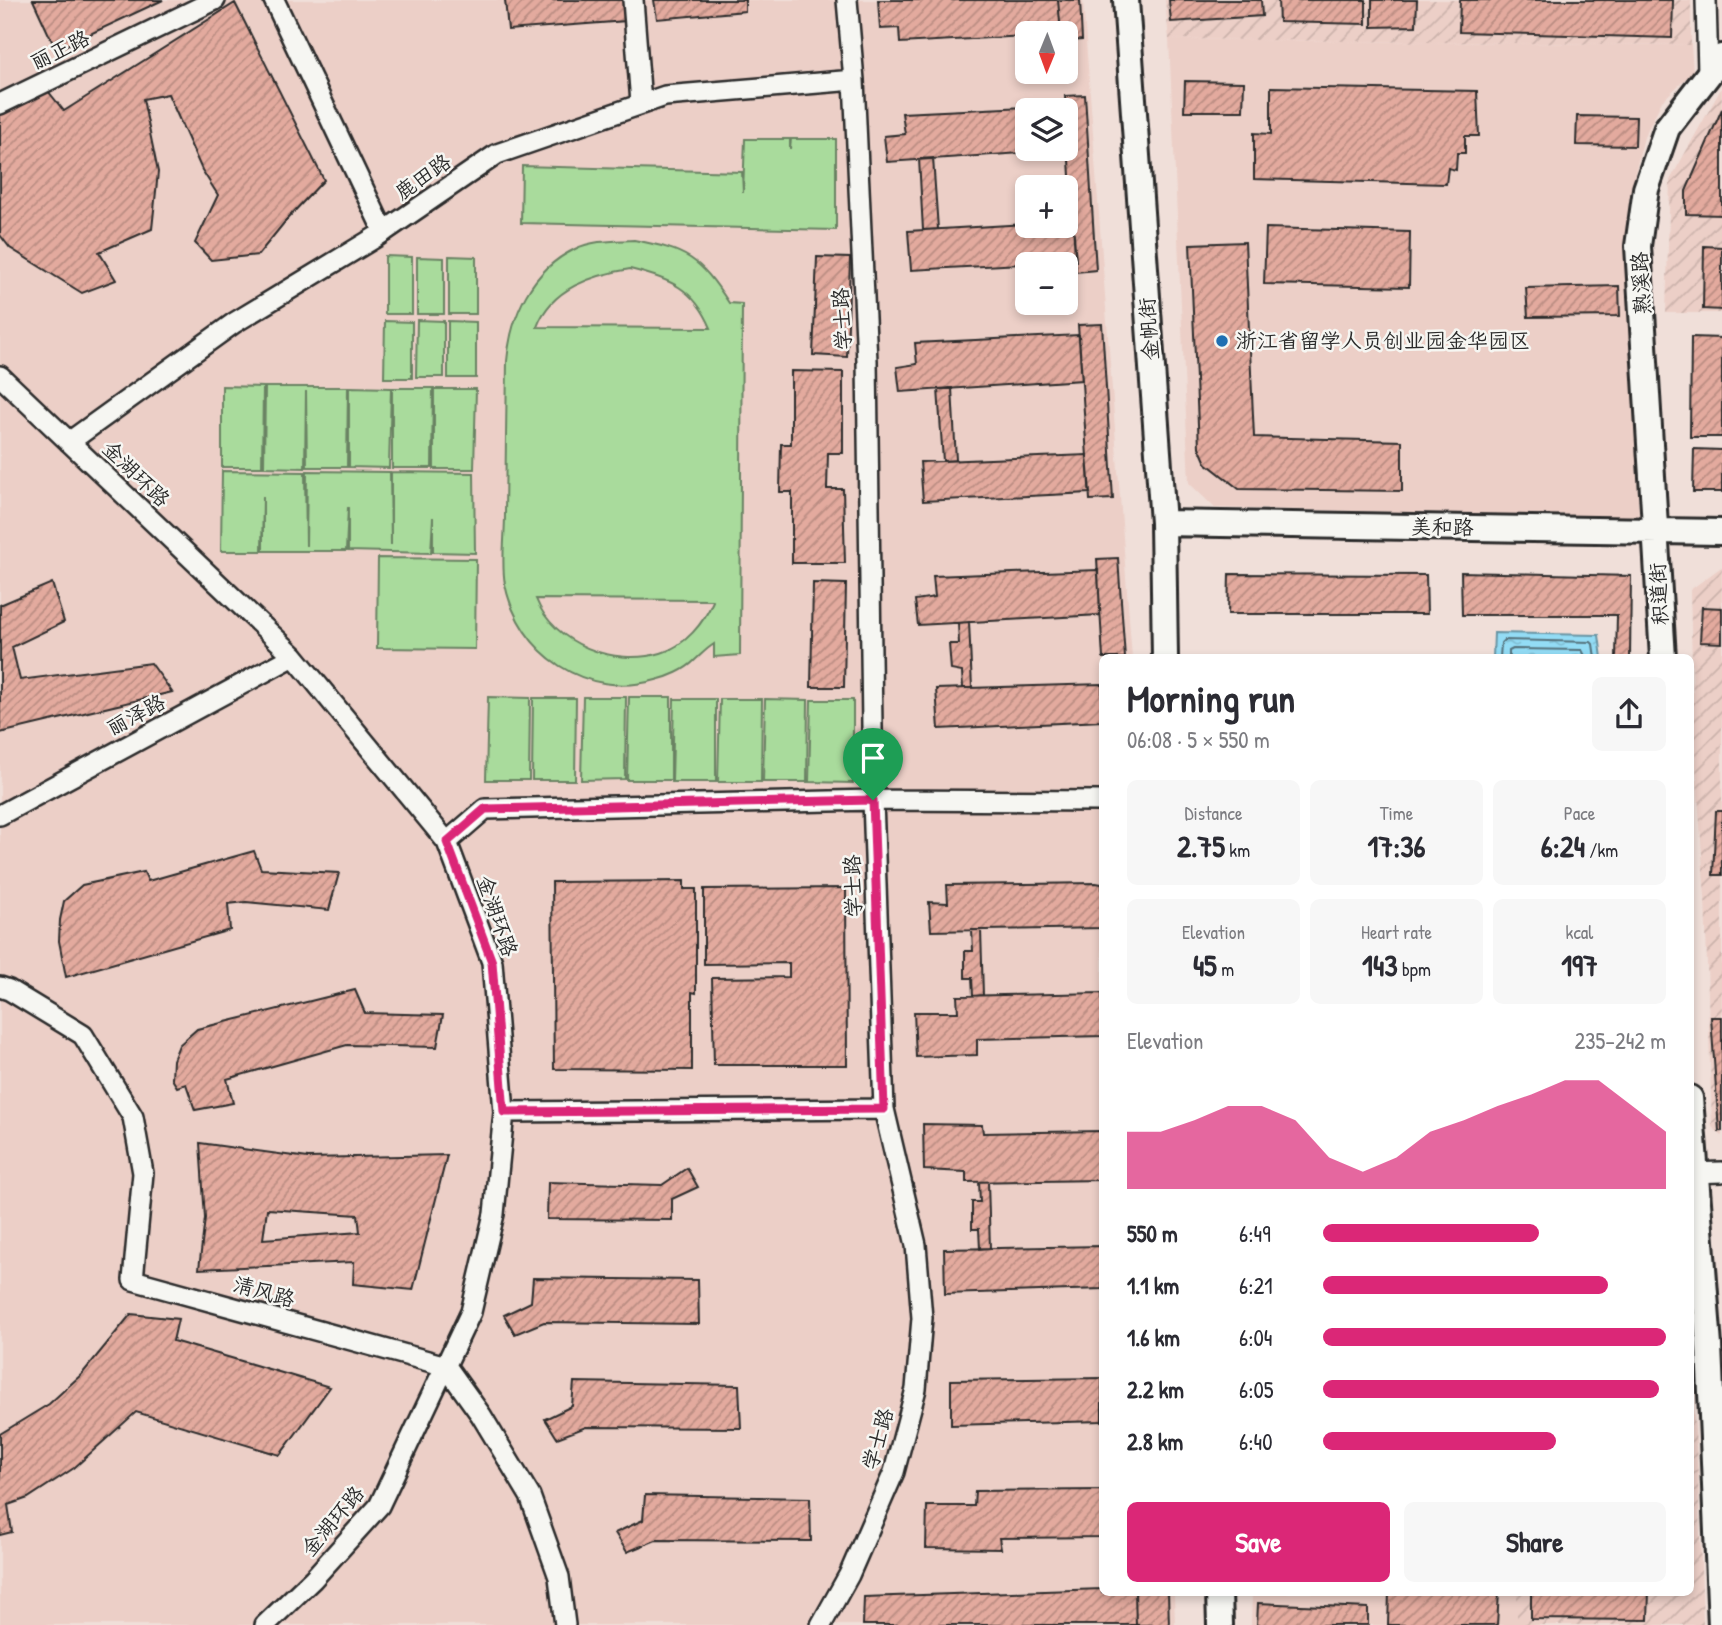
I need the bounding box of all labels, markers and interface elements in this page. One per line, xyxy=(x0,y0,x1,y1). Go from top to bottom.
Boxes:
north arrow xyxy=(1015,21,1078,84)
map controls xyxy=(1015,21,1078,315)
street label: 丽正路 xyxy=(25,23,94,76)
button: layers xyxy=(1015,98,1078,161)
street label: 鹿田路 xyxy=(389,147,457,207)
button: + xyxy=(1015,175,1078,238)
street label: 熟溪路 xyxy=(1624,251,1657,315)
button: − xyxy=(1015,252,1078,315)
street label: 学士路 xyxy=(825,287,858,351)
street label: 金帆街 xyxy=(1132,297,1165,361)
place label: 浙江省留学人员创业园金华园区 xyxy=(1236,326,1530,355)
marker: 浙江省留学人员创业园金华园区 xyxy=(1214,333,1230,349)
street label: 金湖环路 xyxy=(96,434,177,513)
street label: 美和路 xyxy=(1410,511,1474,542)
street label: 积道街 xyxy=(1642,562,1675,626)
text: Morning run xyxy=(1127,672,1295,724)
button: share xyxy=(1592,677,1666,751)
street label: 丽泽路 xyxy=(101,687,170,742)
text: 06:08 · 5 × 550 m xyxy=(1127,724,1270,755)
pin xyxy=(843,728,903,800)
icon: arrive xyxy=(854,739,892,777)
text: Distance xyxy=(1184,800,1243,826)
text: Time xyxy=(1380,800,1413,826)
text: Pace xyxy=(1564,800,1595,826)
text: 2.75 xyxy=(1177,826,1225,866)
text: 17:36 xyxy=(1367,826,1426,866)
text: 6:24 xyxy=(1541,826,1585,866)
text: km xyxy=(1225,837,1250,863)
text: /km xyxy=(1585,837,1618,863)
street label: 学士路 xyxy=(837,854,868,918)
street label: 金湖环路 xyxy=(470,871,525,960)
text: Elevation xyxy=(1182,919,1245,945)
text: Heart rate xyxy=(1361,919,1432,945)
text: kcal xyxy=(1566,919,1593,945)
text: 45 xyxy=(1193,945,1217,985)
text: 143 xyxy=(1362,945,1398,985)
text: 197 xyxy=(1561,945,1598,985)
text: m xyxy=(1217,956,1234,982)
text: bpm xyxy=(1398,956,1431,982)
text: Elevation xyxy=(1127,1025,1203,1056)
text: 235–242 m xyxy=(1574,1025,1666,1056)
text: 550 m xyxy=(1127,1218,1178,1249)
text: 6:49 xyxy=(1239,1218,1271,1249)
street label: 清风路 xyxy=(230,1269,298,1314)
text: 1.1 km xyxy=(1127,1270,1179,1301)
text: 6:21 xyxy=(1239,1270,1273,1301)
text: 1.6 km xyxy=(1127,1322,1180,1353)
text: 6:04 xyxy=(1239,1322,1272,1353)
text: 2.2 km xyxy=(1127,1374,1184,1405)
text: 6:05 xyxy=(1239,1374,1274,1405)
street label: 学士路 xyxy=(855,1405,900,1473)
text: 2.8 km xyxy=(1127,1426,1183,1457)
text: 6:40 xyxy=(1239,1426,1272,1457)
street label: 金湖环路 xyxy=(295,1479,371,1562)
button: Save xyxy=(1127,1502,1390,1582)
button: Share xyxy=(1404,1502,1666,1582)

